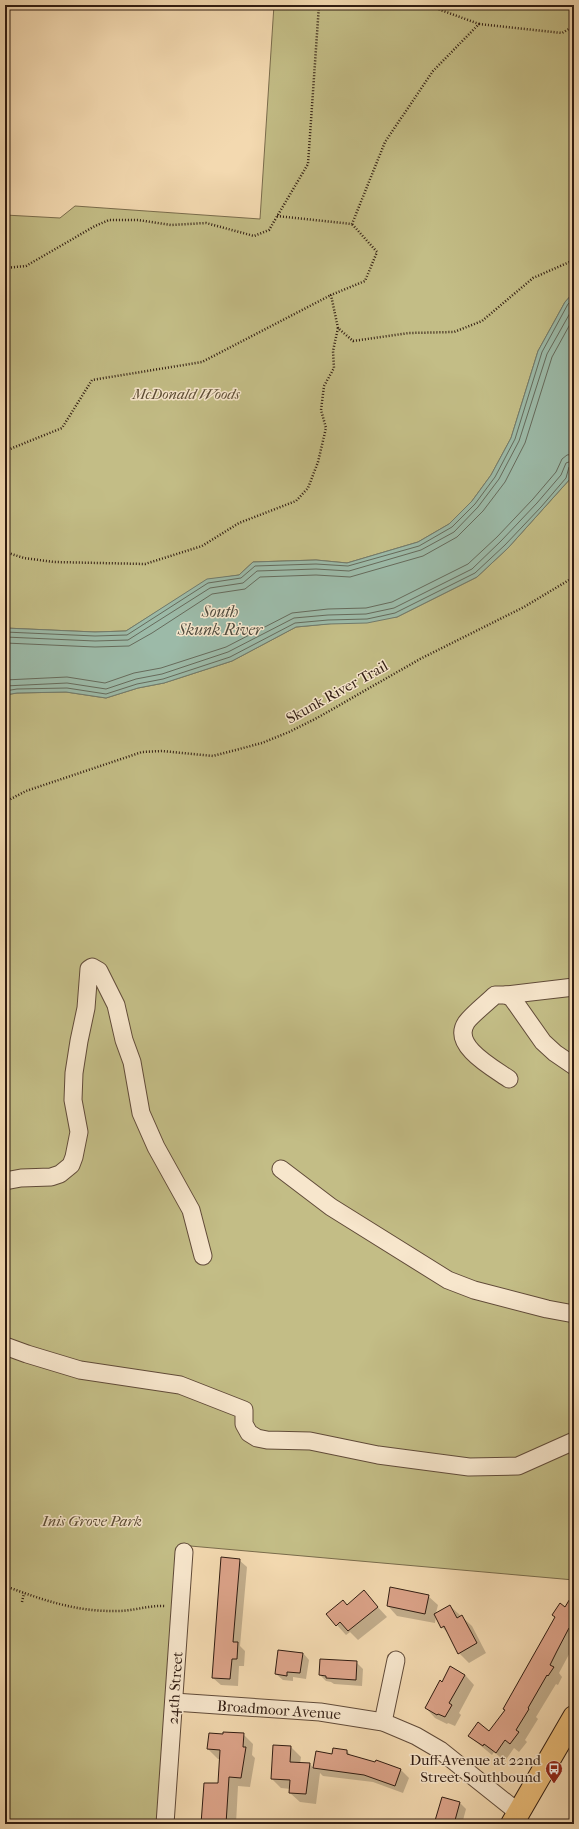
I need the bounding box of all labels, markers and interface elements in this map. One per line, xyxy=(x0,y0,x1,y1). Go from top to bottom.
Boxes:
park label: McDonald Woods xyxy=(131,385,240,403)
water label: South Skunk River xyxy=(177,602,264,639)
street label: Skunk River Trail xyxy=(283,657,391,727)
park label: Inis Grove Park xyxy=(41,1512,142,1530)
street label: 24th Street xyxy=(163,1650,187,1725)
street label: Broadmoor Avenue xyxy=(216,1697,342,1723)
place label: Duff Avenue at 22nd Street Southbound xyxy=(410,1751,542,1786)
bus stop icon: Duff Avenue at 22nd Street Southbound xyxy=(544,1759,564,1784)

